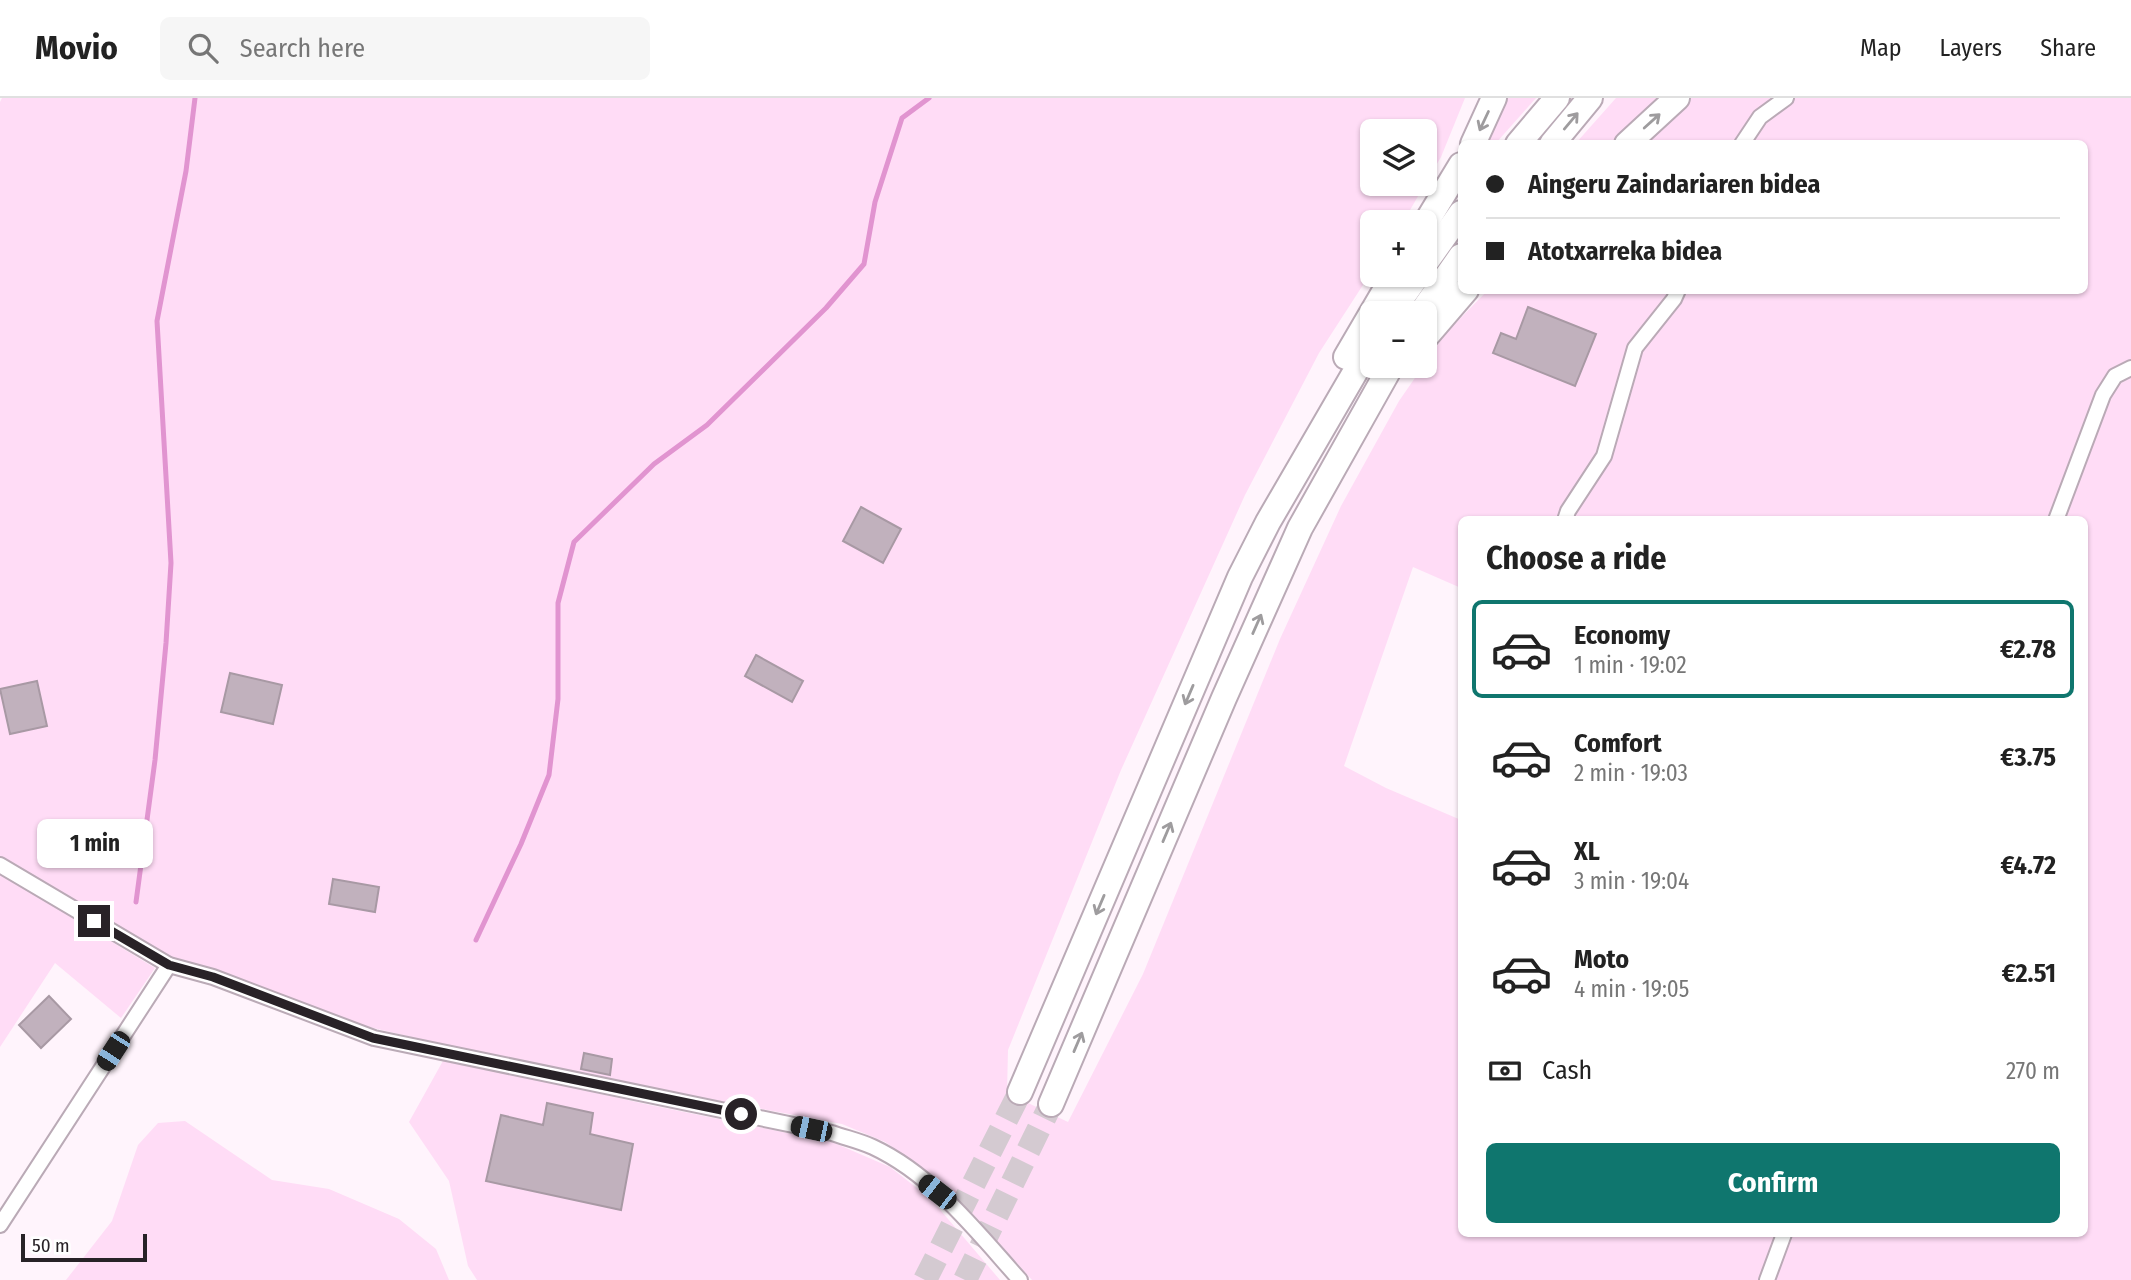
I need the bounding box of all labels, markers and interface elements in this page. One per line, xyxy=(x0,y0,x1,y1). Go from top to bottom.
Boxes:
search box xyxy=(160,17,650,80)
text: Movio xyxy=(35,28,118,68)
icon: search xyxy=(184,29,222,67)
text: Search here xyxy=(240,33,365,64)
text: Map xyxy=(1860,34,1902,62)
text: Layers xyxy=(1940,34,2002,62)
text: Share xyxy=(2040,34,2096,62)
one-way arrow xyxy=(1477,110,1490,131)
one-way arrow xyxy=(1563,112,1579,130)
one-way arrow xyxy=(1643,113,1661,129)
map controls xyxy=(1360,119,1437,378)
button: layers xyxy=(1360,119,1437,196)
text: Aingeru Zaindariaren bidea xyxy=(1528,169,1820,200)
button: + xyxy=(1360,210,1437,287)
text: Atotxarreka bidea xyxy=(1528,236,1722,267)
button: − xyxy=(1360,301,1437,378)
text: Choose a ride xyxy=(1486,539,1667,577)
one-way arrow xyxy=(1251,613,1264,635)
icon: car xyxy=(1490,618,1553,681)
text: Economy xyxy=(1574,620,1670,651)
text: €2.78 xyxy=(2000,634,2056,665)
text: 1 min · 19:02 xyxy=(1574,651,1687,679)
one-way arrow xyxy=(1182,684,1195,706)
icon: car xyxy=(1490,726,1553,789)
text: Comfort xyxy=(1574,728,1662,759)
text: €3.75 xyxy=(2000,742,2056,773)
text: 2 min · 19:03 xyxy=(1574,759,1688,787)
callout: 1 min xyxy=(36,820,152,868)
one-way arrow xyxy=(1161,822,1174,844)
text: 1 min xyxy=(70,829,120,857)
icon: car xyxy=(1490,834,1553,897)
text: XL xyxy=(1574,836,1600,867)
text: €4.72 xyxy=(2001,850,2056,881)
text: 3 min · 19:04 xyxy=(1574,867,1689,895)
one-way arrow xyxy=(1093,893,1106,915)
route end xyxy=(78,905,110,937)
icon: car xyxy=(1490,942,1553,1005)
text: Moto xyxy=(1574,944,1629,975)
text: €2.51 xyxy=(2002,958,2056,989)
text: 4 min · 19:05 xyxy=(1574,975,1689,1003)
car xyxy=(93,1028,134,1074)
one-way arrow xyxy=(1072,1031,1085,1053)
icon: cash xyxy=(1486,1052,1524,1090)
text: Cash xyxy=(1542,1055,1592,1086)
text: 270 m xyxy=(2006,1057,2060,1085)
route start xyxy=(725,1098,757,1130)
car xyxy=(789,1114,834,1144)
button: Confirm xyxy=(1486,1143,2060,1223)
car xyxy=(914,1171,961,1213)
scale bar xyxy=(21,1231,147,1263)
text: 50 m xyxy=(32,1234,70,1257)

